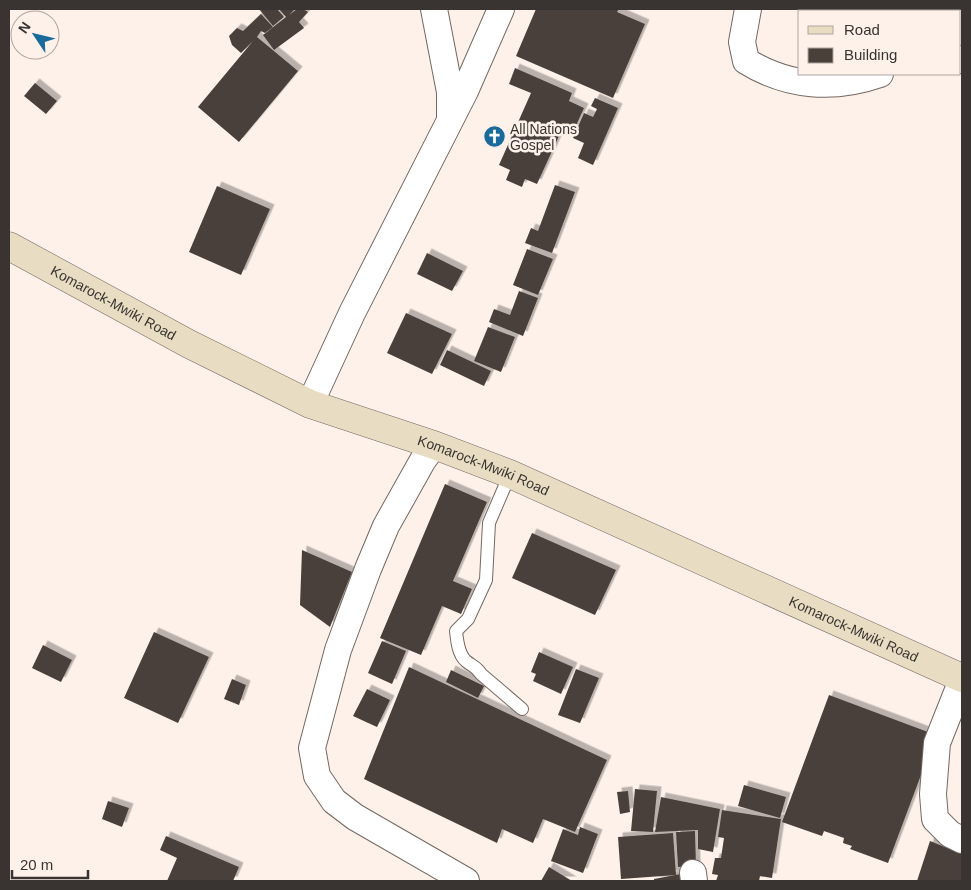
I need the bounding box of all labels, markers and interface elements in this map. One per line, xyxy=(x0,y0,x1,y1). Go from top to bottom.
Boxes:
north arrow xyxy=(10,10,60,60)
legend xyxy=(798,10,961,75)
text: N xyxy=(15,19,34,36)
text: Road xyxy=(844,21,880,38)
text: Building xyxy=(844,46,897,63)
place label: All Nations Gospel xyxy=(510,121,577,153)
church icon: All Nations Gospel xyxy=(482,125,506,149)
street label: Komarock-Mwiki Road xyxy=(48,262,179,343)
street label: Komarock-Mwiki Road xyxy=(416,432,552,499)
street label: Komarock-Mwiki Road xyxy=(786,593,921,665)
scale bar xyxy=(12,848,89,880)
text: 20 m xyxy=(20,856,53,873)

